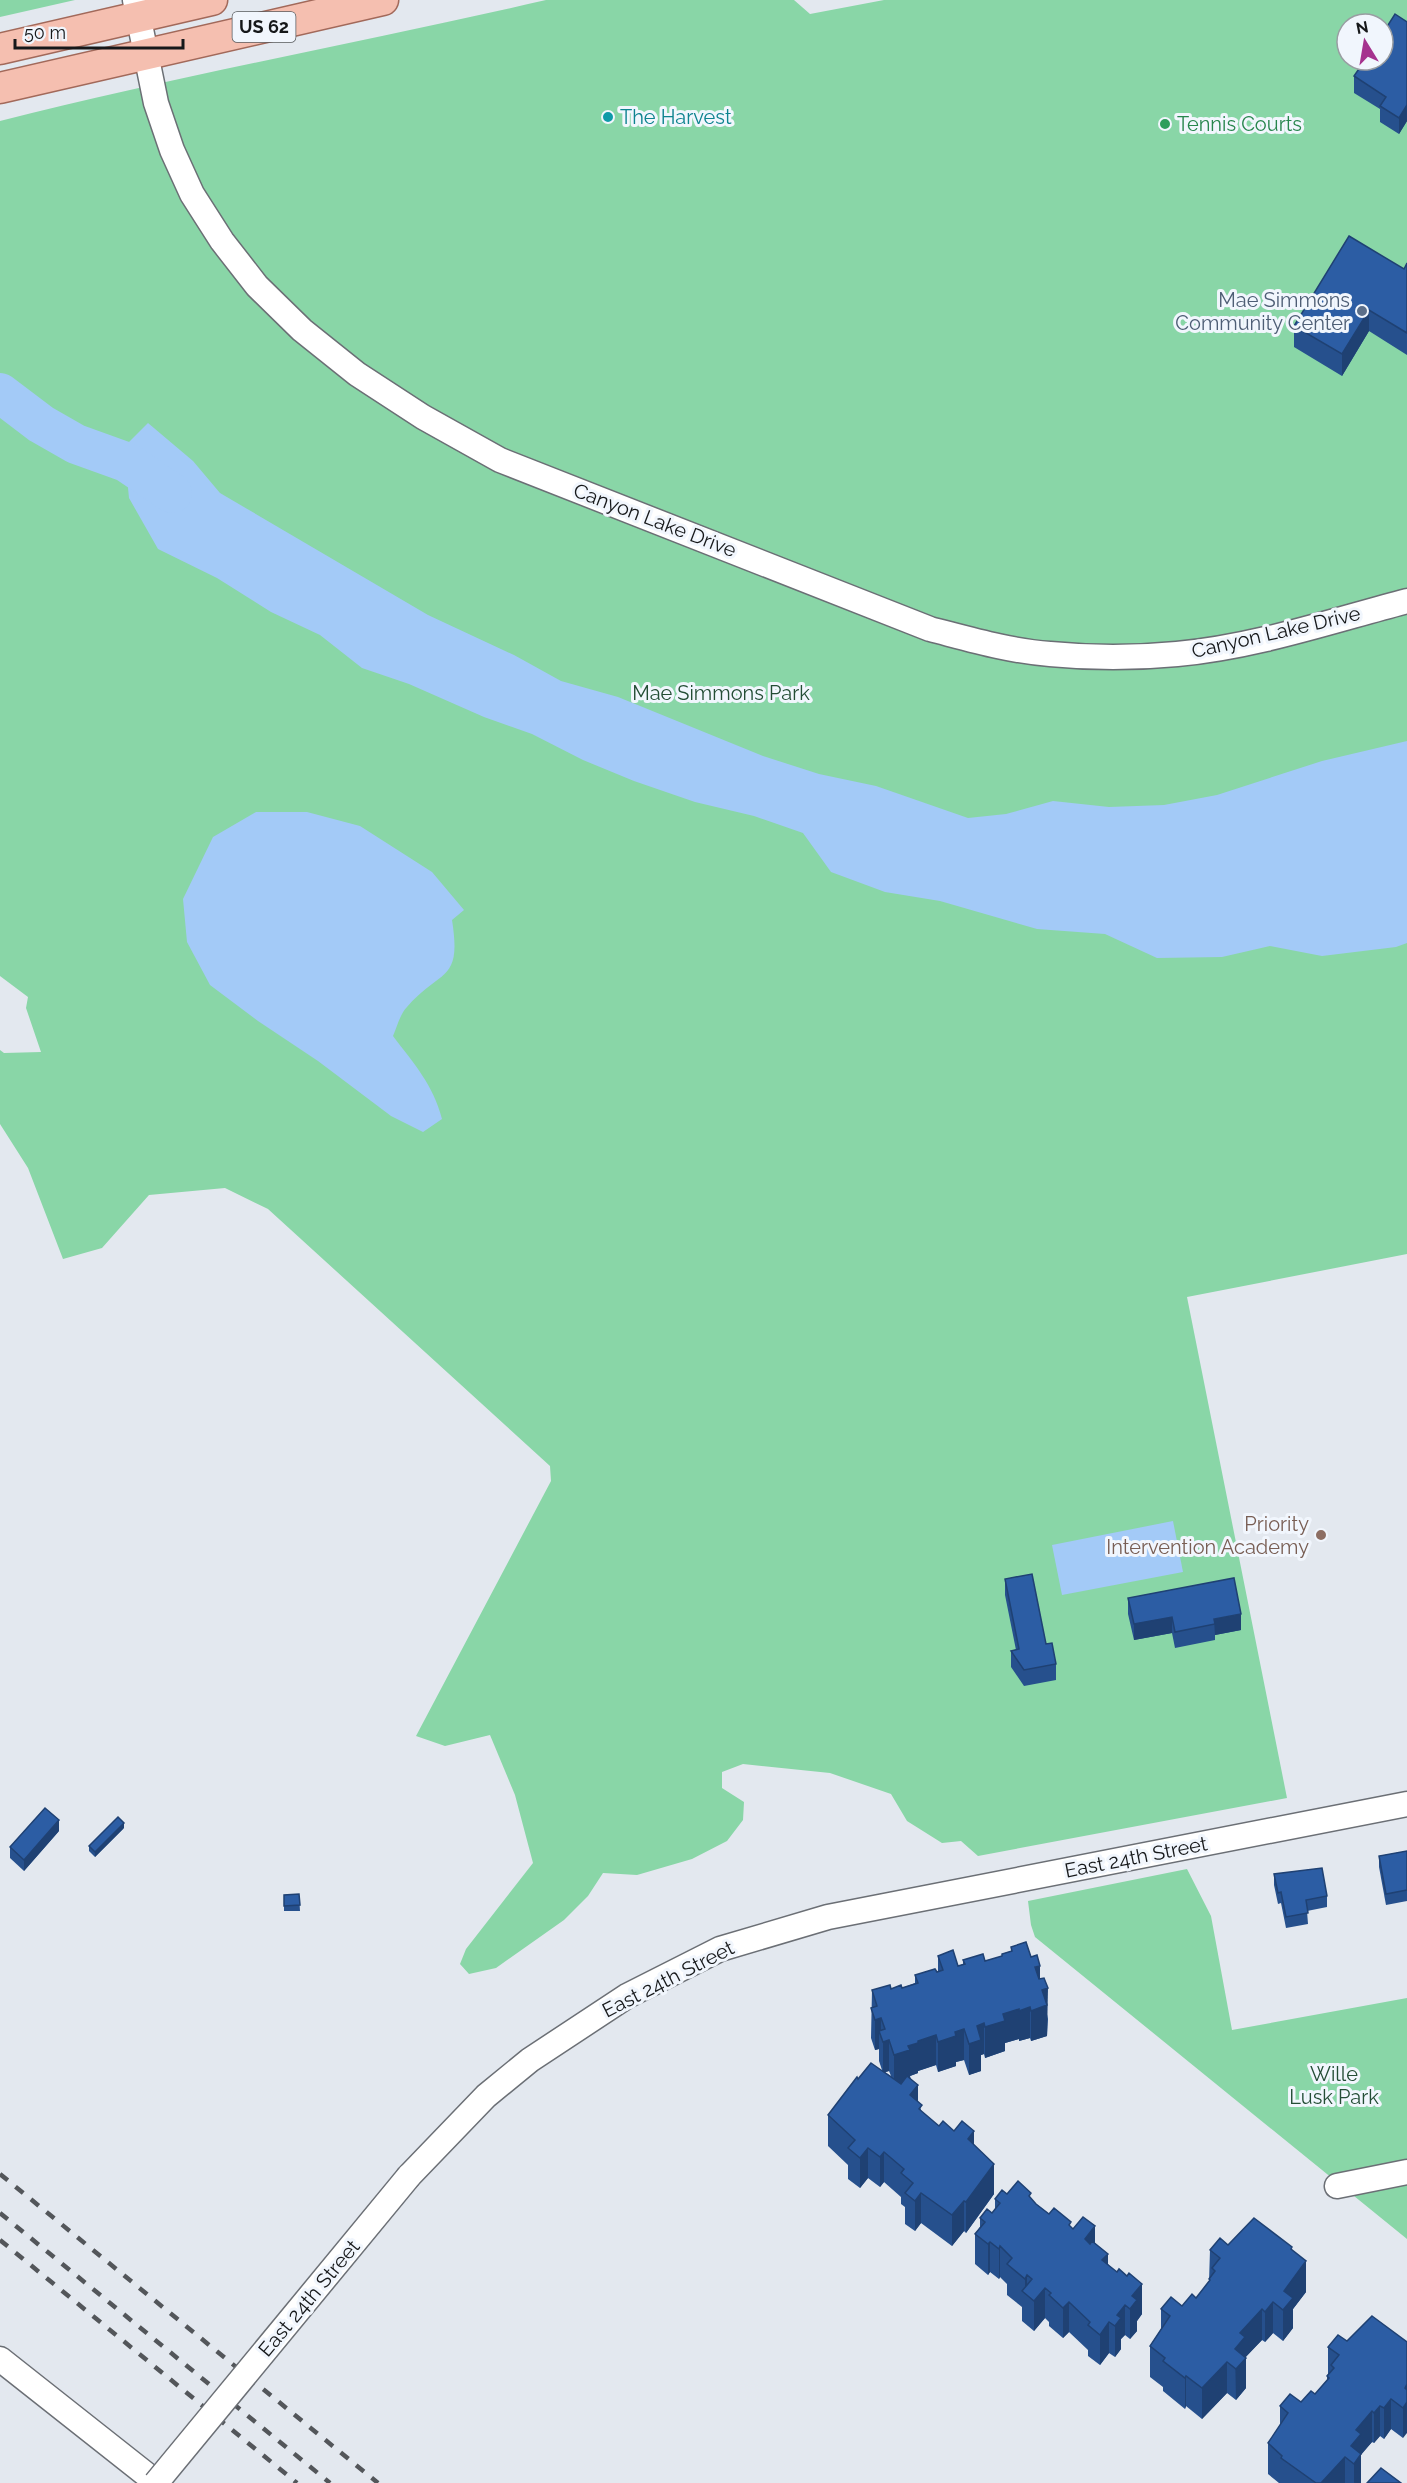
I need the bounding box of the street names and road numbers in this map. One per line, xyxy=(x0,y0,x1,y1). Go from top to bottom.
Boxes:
road number: US 62 xyxy=(232,12,296,42)
street label: Canyon Lake Drive xyxy=(570,478,740,562)
street label: Canyon Lake Drive xyxy=(1189,601,1363,663)
street label: East 24th Street xyxy=(1063,1831,1210,1883)
street label: East 24th Street xyxy=(598,1935,738,2023)
street label: East 24th Street xyxy=(253,2235,365,2361)

